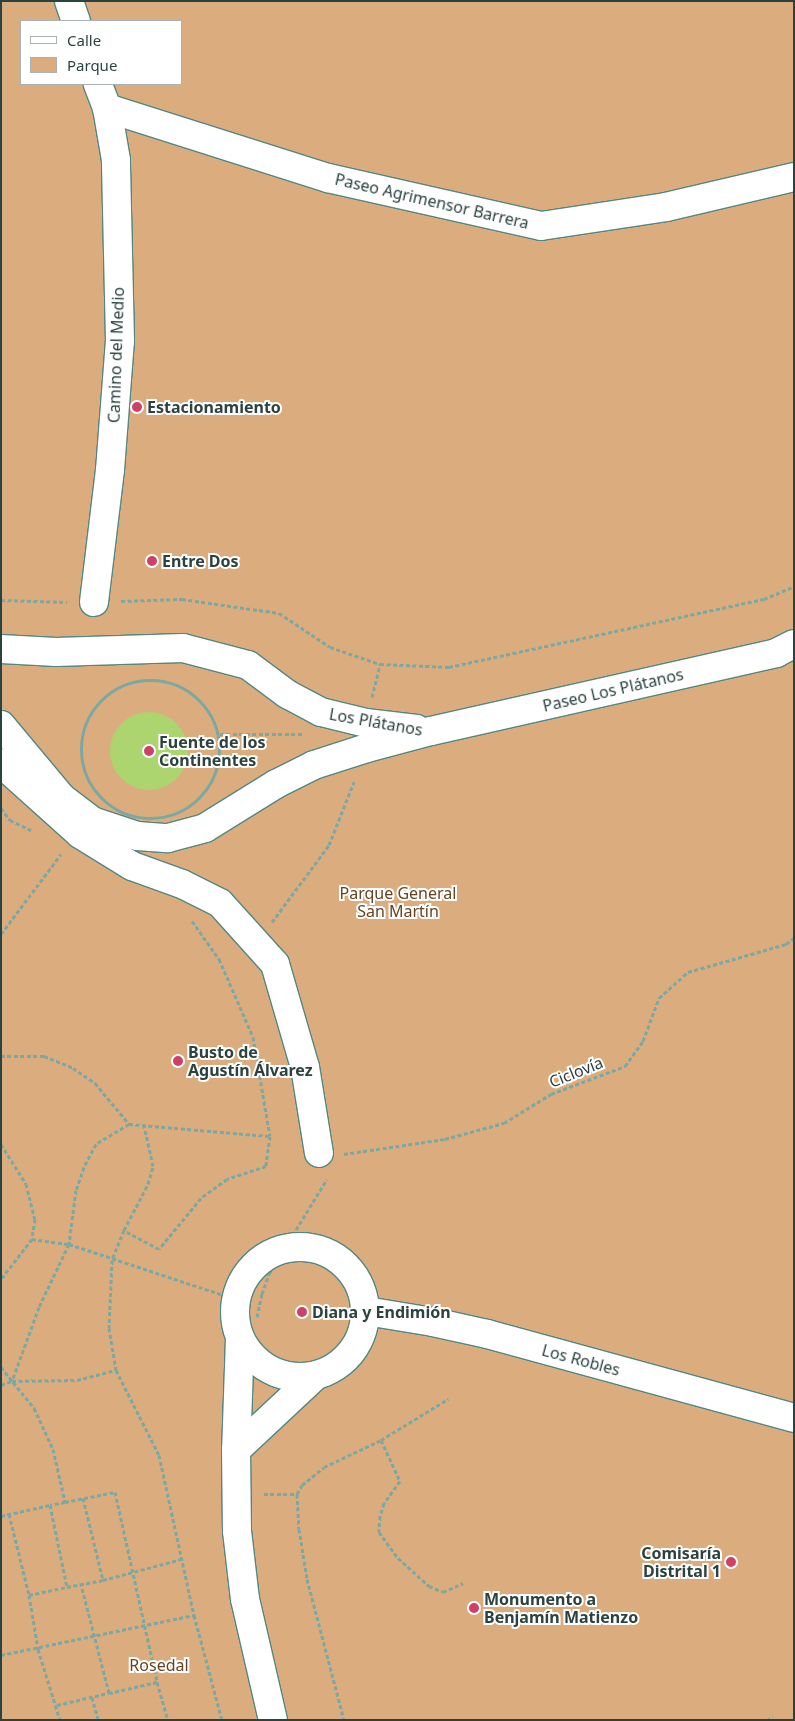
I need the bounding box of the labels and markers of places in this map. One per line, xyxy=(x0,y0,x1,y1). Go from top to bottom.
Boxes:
place label: Estacionamiento xyxy=(147,397,281,417)
marker: Estacionamiento xyxy=(131,401,143,413)
place label: Entre Dos xyxy=(162,551,239,571)
marker: Entre Dos xyxy=(146,555,158,567)
place label: Fuente de los Continentes xyxy=(159,732,265,770)
marker: Fuente de los Continentes xyxy=(143,745,155,757)
place label: Busto de Agustín Álvarez xyxy=(188,1042,313,1080)
marker: Busto de Agustín Álvarez xyxy=(172,1055,184,1067)
place label: Diana y Endimión xyxy=(312,1302,451,1322)
marker: Diana y Endimión xyxy=(296,1306,308,1318)
place label: Comisaría Distrital 1 xyxy=(641,1543,721,1581)
marker: Comisaría Distrital 1 xyxy=(725,1556,737,1568)
place label: Monumento a Benjamín Matienzo xyxy=(484,1589,638,1627)
marker: Monumento a Benjamín Matienzo xyxy=(468,1602,480,1614)

